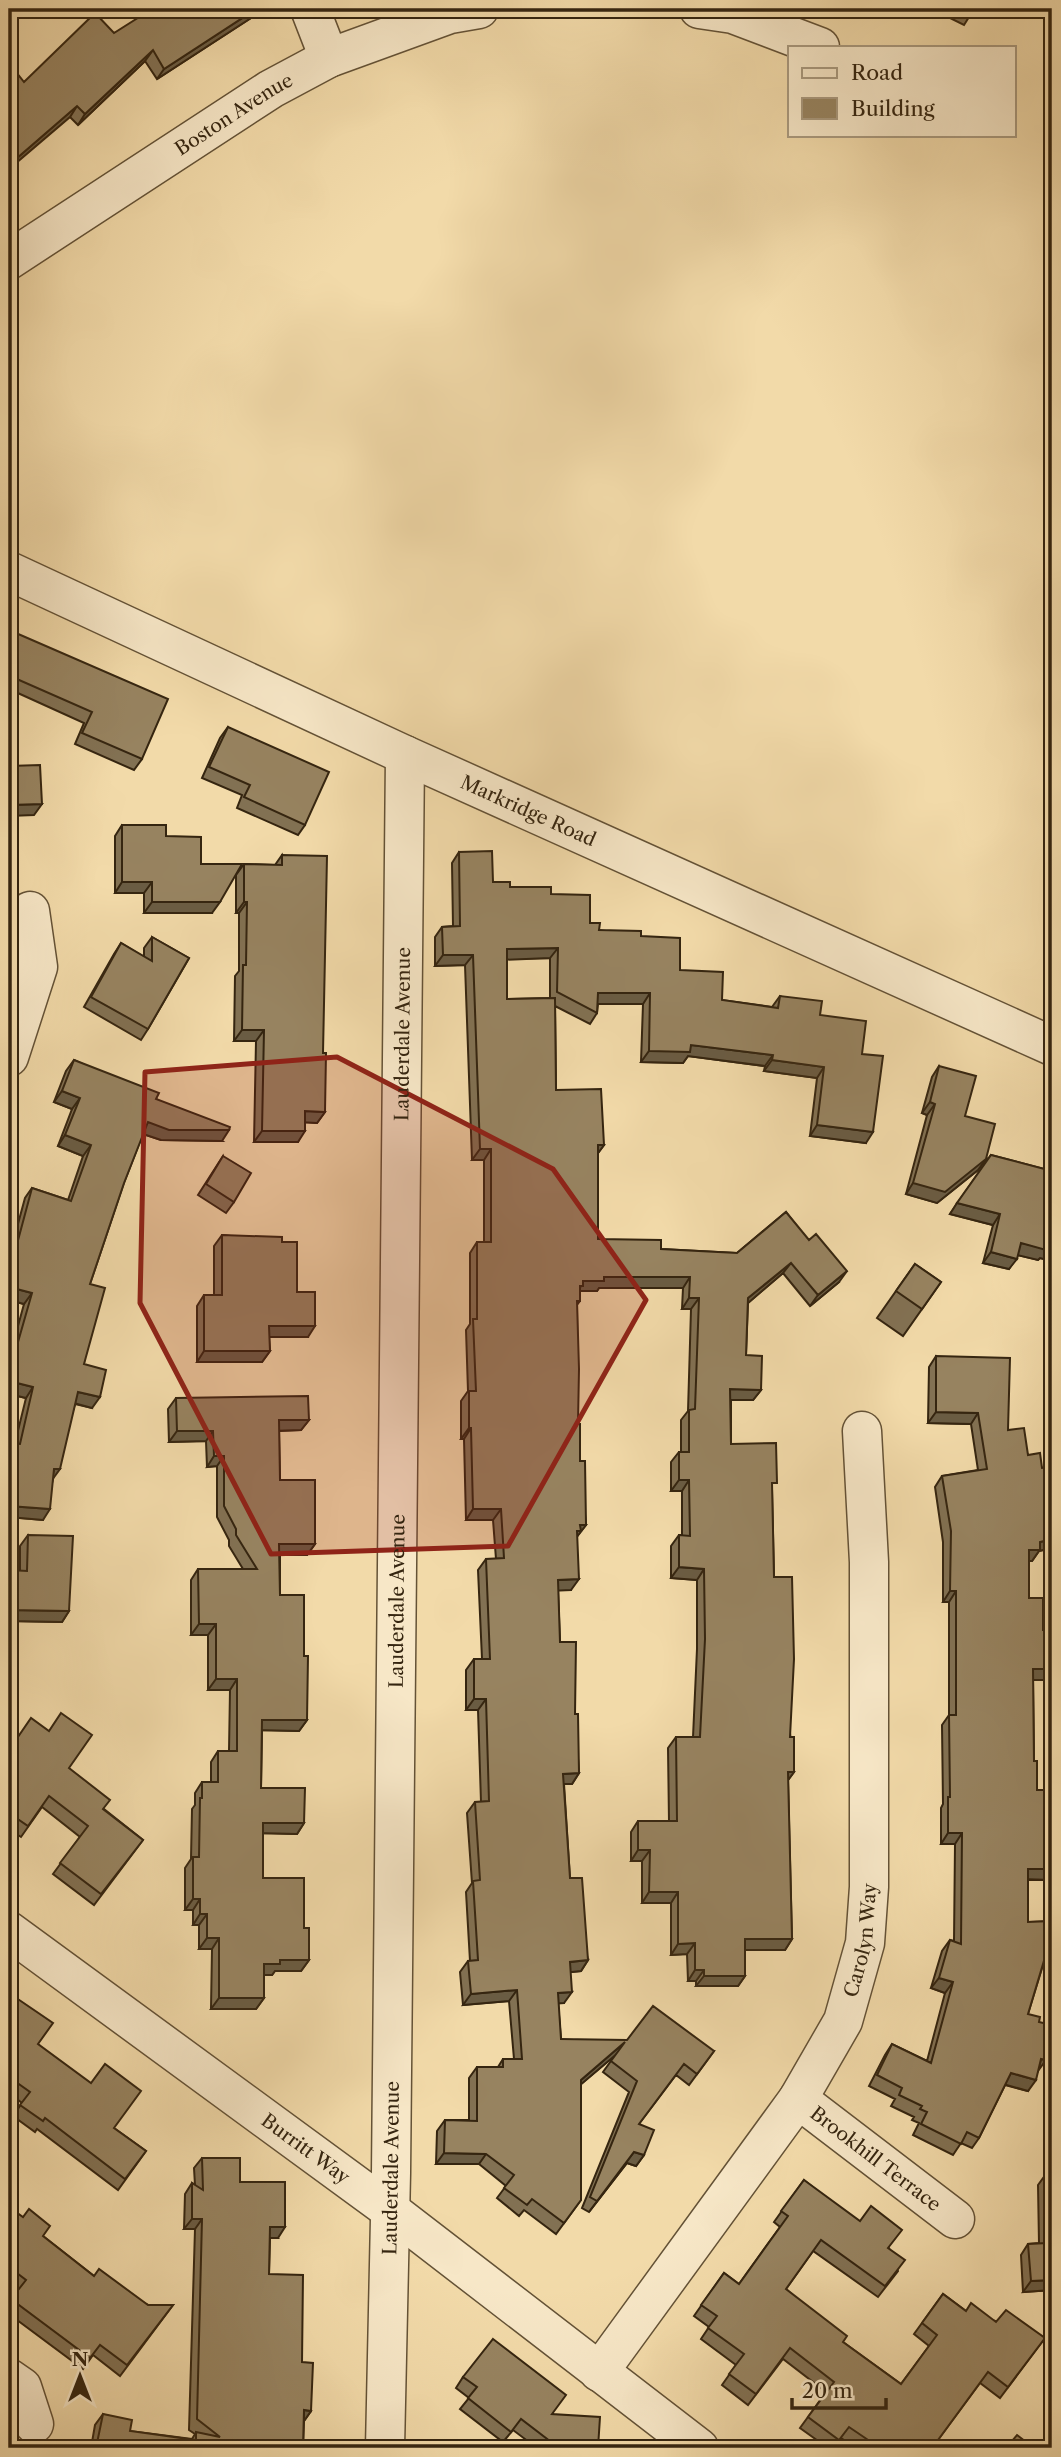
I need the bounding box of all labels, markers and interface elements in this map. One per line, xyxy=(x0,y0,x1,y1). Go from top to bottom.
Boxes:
legend xyxy=(788,46,1016,136)
text: Road xyxy=(851,60,903,85)
street label: Boston Avenue xyxy=(171,69,297,161)
text: Building xyxy=(851,96,936,121)
street label: Markridge Road xyxy=(457,771,600,852)
street label: Lauderdale Avenue xyxy=(390,947,415,1121)
street label: Lauderdale Avenue xyxy=(385,1514,410,1688)
street label: Carolyn Way xyxy=(839,1882,881,2000)
street label: Lauderdale Avenue xyxy=(378,2081,404,2255)
street label: Brookhill Terrace xyxy=(806,2102,946,2216)
street label: Burritt Way xyxy=(257,2109,355,2189)
north arrow xyxy=(46,2342,116,2412)
text: N xyxy=(72,2348,88,2371)
scale bar xyxy=(792,2366,886,2410)
text: 20 m xyxy=(802,2378,853,2403)

